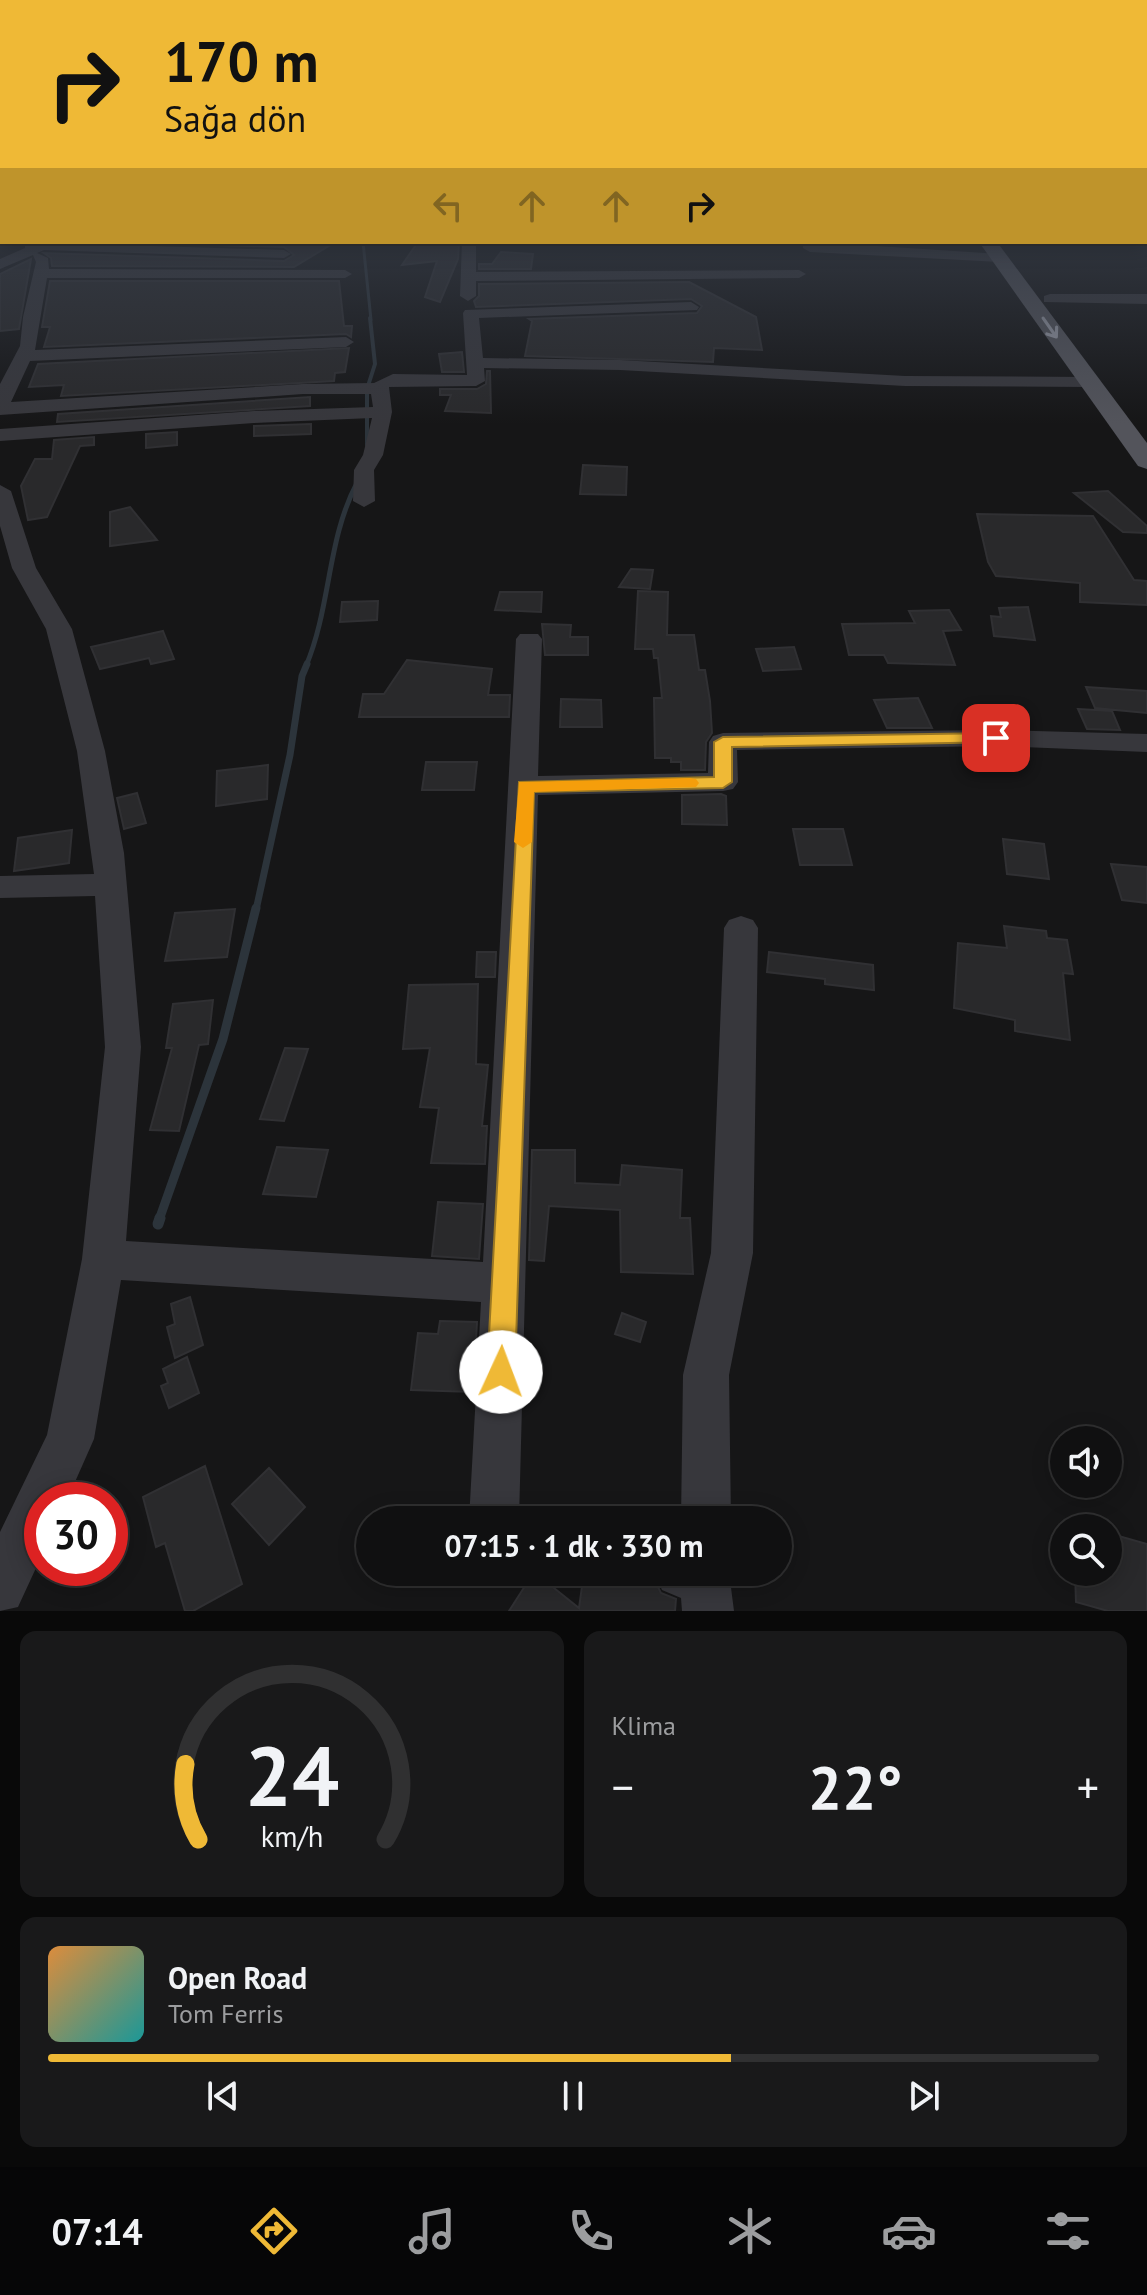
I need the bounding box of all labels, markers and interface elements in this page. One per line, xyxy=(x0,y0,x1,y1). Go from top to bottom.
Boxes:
text: 170 m xyxy=(164,25,319,97)
icon: right xyxy=(32,32,136,136)
text: Sağa dön xyxy=(164,95,306,142)
icon: left xyxy=(426,184,470,228)
icon: ahead xyxy=(510,184,554,228)
icon: ahead xyxy=(594,184,638,228)
icon: right xyxy=(678,184,722,228)
one-way arrow xyxy=(1042,317,1058,339)
pin xyxy=(962,704,1030,772)
icon: arrive xyxy=(974,716,1018,760)
position arrow xyxy=(459,1330,543,1414)
map controls xyxy=(1050,1426,1122,1586)
button: sound xyxy=(1050,1426,1122,1498)
speed limit sign: 30 xyxy=(24,1482,128,1586)
button: search xyxy=(1050,1514,1122,1586)
text: 07:15 · 1 dk · 330 m xyxy=(444,1526,704,1565)
text: Klima xyxy=(612,1709,676,1742)
text: 24 xyxy=(245,1721,339,1829)
text: 22° xyxy=(808,1748,902,1826)
text: − xyxy=(612,1758,634,1815)
text: + xyxy=(1077,1758,1099,1815)
text: km/h xyxy=(260,1818,323,1855)
text: Open Road xyxy=(168,1958,307,1997)
text: Tom Ferris xyxy=(168,1997,283,2030)
icon: previous xyxy=(201,2074,245,2118)
icon: pause xyxy=(551,2074,595,2118)
icon: next xyxy=(902,2074,946,2118)
icon: directions xyxy=(246,2203,302,2259)
icon: music xyxy=(404,2203,460,2259)
icon: phone xyxy=(563,2203,619,2259)
icon: climate xyxy=(722,2203,778,2259)
icon: car xyxy=(881,2203,937,2259)
icon: filters xyxy=(1040,2203,1096,2259)
text: 07:14 xyxy=(51,2208,143,2255)

